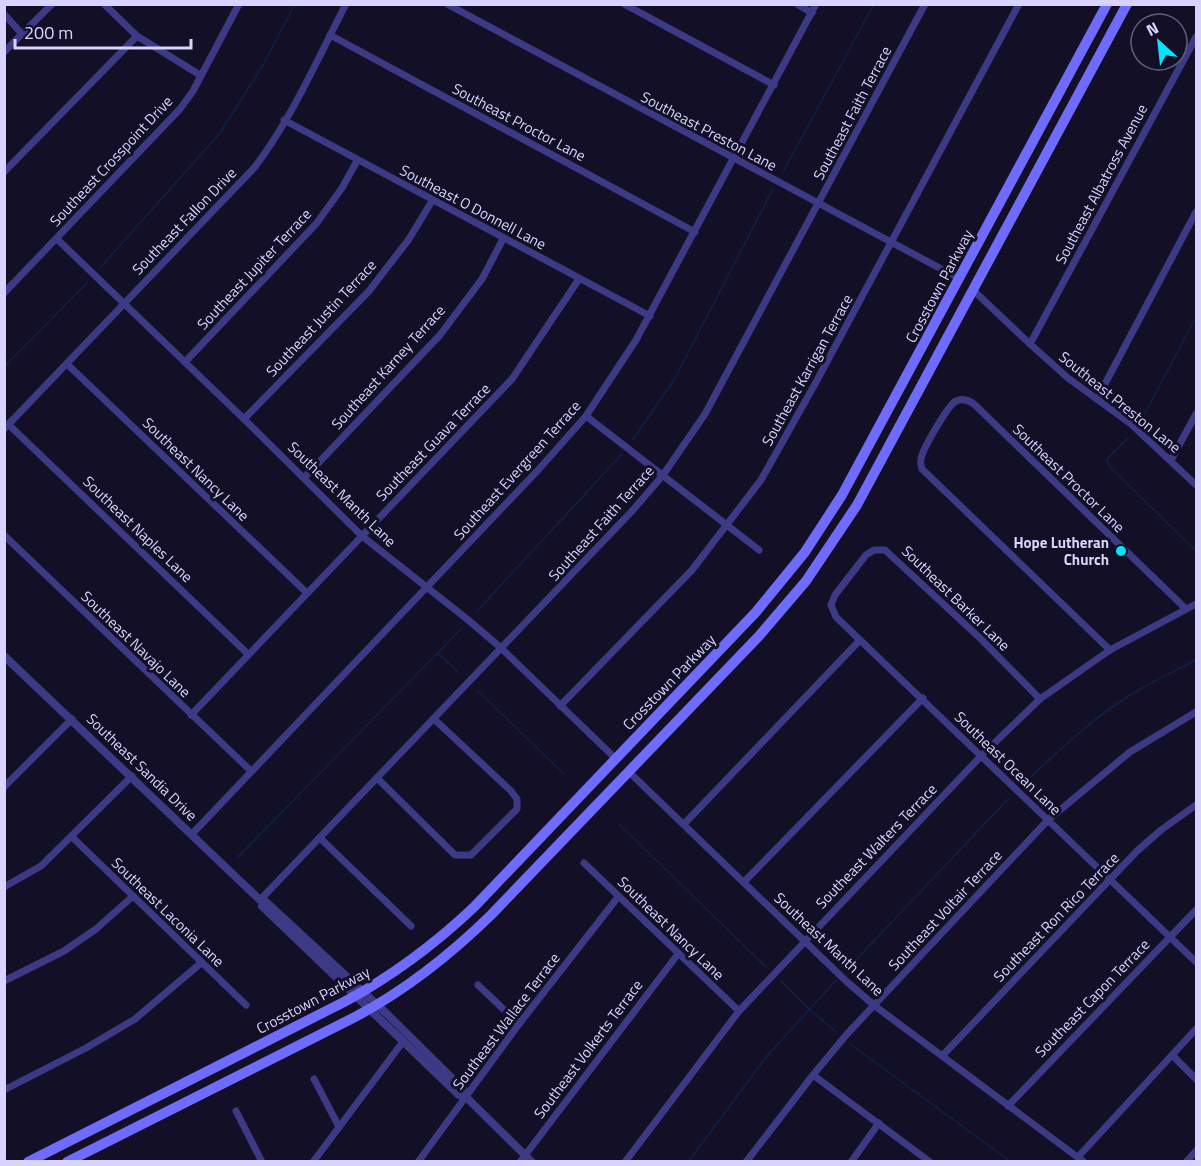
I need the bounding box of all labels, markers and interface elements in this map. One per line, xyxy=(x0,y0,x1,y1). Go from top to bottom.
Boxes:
scale bar xyxy=(15,12,190,50)
north arrow xyxy=(1129,12,1189,72)
text: N xyxy=(1142,15,1163,42)
text: 200 m xyxy=(24,19,73,46)
street label: Southeast Faith Terrace xyxy=(807,42,897,184)
street label: Southeast Proctor Lane xyxy=(448,77,590,167)
street label: Southeast Preston Lane xyxy=(637,85,781,177)
street label: Southeast Crosspoint Drive xyxy=(44,90,178,232)
street label: Southeast Albatross Avenue xyxy=(1049,100,1153,268)
street label: Southeast O Donnell Lane xyxy=(396,159,550,255)
street label: Southeast Fallon Drive xyxy=(126,162,242,280)
street label: Southeast Jupiter Terrace xyxy=(191,203,317,335)
street label: Crosstown Parkway xyxy=(899,225,979,347)
street label: Southeast Justin Terrace xyxy=(260,254,382,382)
street label: Southeast Karrigan Terrace xyxy=(756,290,858,450)
street label: Southeast Karney Terrace xyxy=(325,299,451,435)
street label: Southeast Preston Lane xyxy=(1054,345,1186,459)
street label: Southeast Guava Terrace xyxy=(370,378,496,506)
street label: Southeast Evergreen Terrace xyxy=(448,395,586,545)
street label: Southeast Nancy Lane xyxy=(137,412,255,526)
street label: Southeast Proctor Lane xyxy=(1008,418,1130,538)
street label: Southeast Manth Lane xyxy=(283,436,401,552)
street label: Southeast Faith Terrace xyxy=(543,460,659,586)
street label: Southeast Naples Lane xyxy=(78,470,198,588)
place label: Hope Lutheran Church xyxy=(1014,531,1109,571)
street label: Southeast Barker Lane xyxy=(896,540,1016,656)
marker: Hope Lutheran Church xyxy=(1114,544,1128,558)
street label: Southeast Navajo Lane xyxy=(76,585,196,703)
street label: Crosstown Parkway xyxy=(617,629,721,735)
street label: Southeast Ocean Lane xyxy=(949,706,1067,820)
street label: Southeast Sandia Drive xyxy=(81,708,203,826)
street label: Southeast Walters Terrace xyxy=(810,778,942,914)
street label: Southeast Voltair Terrace xyxy=(883,844,1007,976)
street label: Southeast Ron Rico Terrace xyxy=(988,847,1124,987)
street label: Southeast Laconia Lane xyxy=(106,852,230,972)
street label: Southeast Nancy Lane xyxy=(612,871,730,985)
street label: Southeast Manth Lane xyxy=(769,887,889,1001)
street label: Southeast Capon Terrace xyxy=(1029,934,1155,1062)
street label: Southeast Wallace Terrace xyxy=(447,948,565,1094)
street label: Crosstown Parkway xyxy=(252,960,374,1040)
street label: Southeast Volkerts Terrace xyxy=(528,975,648,1123)

